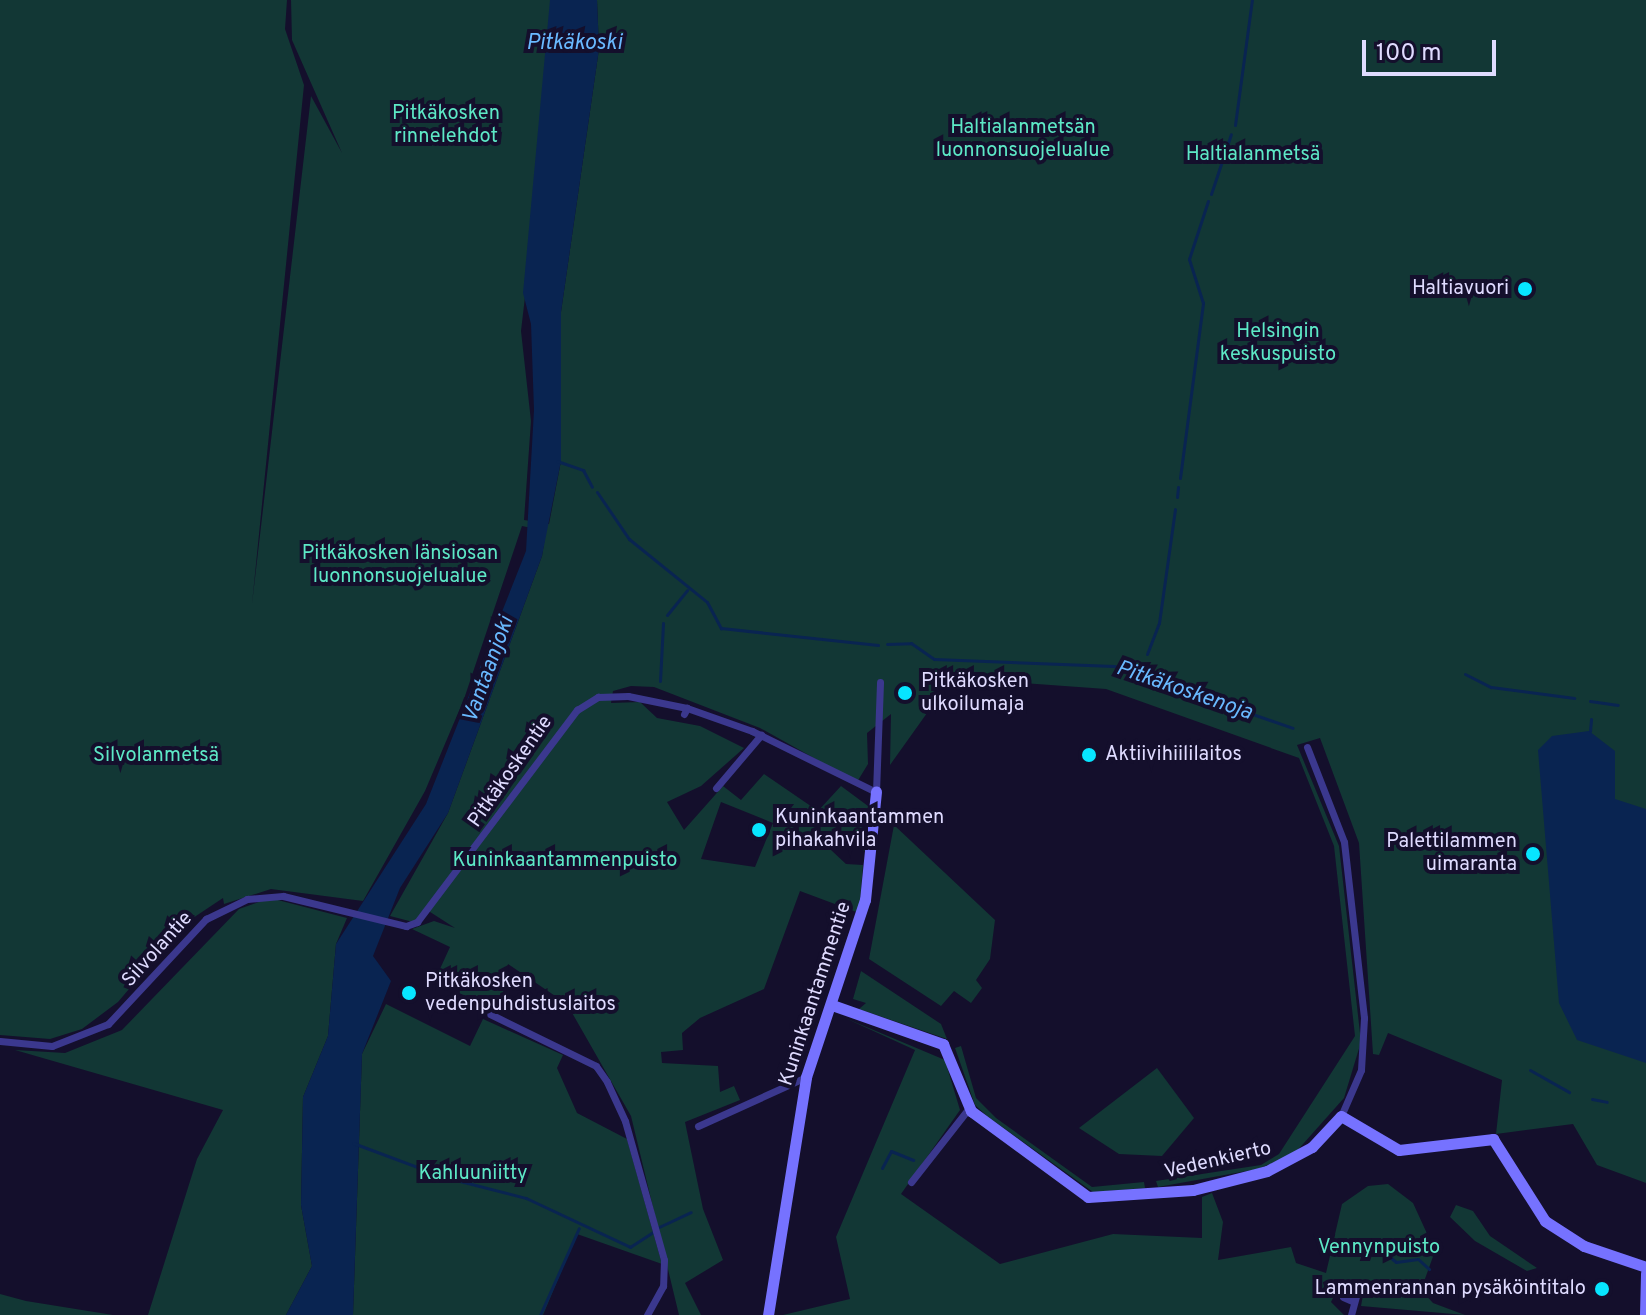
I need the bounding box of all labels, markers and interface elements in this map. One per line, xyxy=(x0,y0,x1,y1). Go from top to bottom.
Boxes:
scale bar xyxy=(1366,24,1500,74)
water label: Pitkäkoski xyxy=(526,31,622,57)
text: 100 m xyxy=(1376,39,1442,69)
park label: Pitkäkosken rinnelehdot xyxy=(392,103,500,150)
park label: Haltialanmetsän luonnonsuojelualue xyxy=(936,116,1110,163)
park label: Haltialanmetsä xyxy=(1186,143,1320,167)
place label: Haltiavuori xyxy=(1412,277,1509,301)
marker: Haltiavuori xyxy=(1516,280,1534,298)
park label: Helsingin keskuspuisto xyxy=(1220,321,1336,368)
park label: Pitkäkosken länsiosan luonnonsuojelualue xyxy=(302,542,498,589)
water label: Vantaanjoki xyxy=(457,613,521,727)
water label: Pitkäkoskenoja xyxy=(1113,655,1255,727)
place label: Pitkäkosken ulkoilumaja xyxy=(921,670,1029,717)
marker: Pitkäkosken ulkoilumaja xyxy=(896,684,914,702)
street label: Pitkäkoskentie xyxy=(464,712,558,832)
place label: Aktiivihiililaitos xyxy=(1105,743,1242,767)
park label: Silvolanmetsä xyxy=(93,744,219,768)
marker: Aktiivihiililaitos xyxy=(1080,746,1098,764)
place label: Kuninkaantammen pihakahvila xyxy=(775,806,944,853)
marker: Kuninkaantammen pihakahvila xyxy=(750,821,768,839)
place label: Palettilammen uimaranta xyxy=(1386,830,1517,877)
marker: Palettilammen uimaranta xyxy=(1524,845,1542,863)
park label: Kuninkaantammenpuisto xyxy=(453,849,677,873)
street label: Kuninkaantammentie xyxy=(775,899,857,1089)
street label: Silvolantie xyxy=(118,907,198,993)
place label: Pitkäkosken vedenpuhdistuslaitos xyxy=(425,970,616,1017)
marker: Pitkäkosken vedenpuhdistuslaitos xyxy=(400,984,418,1002)
street label: Vedenkierto xyxy=(1162,1137,1274,1185)
park label: Kahluuniitty xyxy=(418,1162,528,1186)
park label: Vennynpuisto xyxy=(1318,1236,1440,1260)
place label: Lammenrannan pysäköintitalo xyxy=(1315,1277,1586,1301)
marker: Lammenrannan pysäköintitalo xyxy=(1593,1280,1611,1298)

